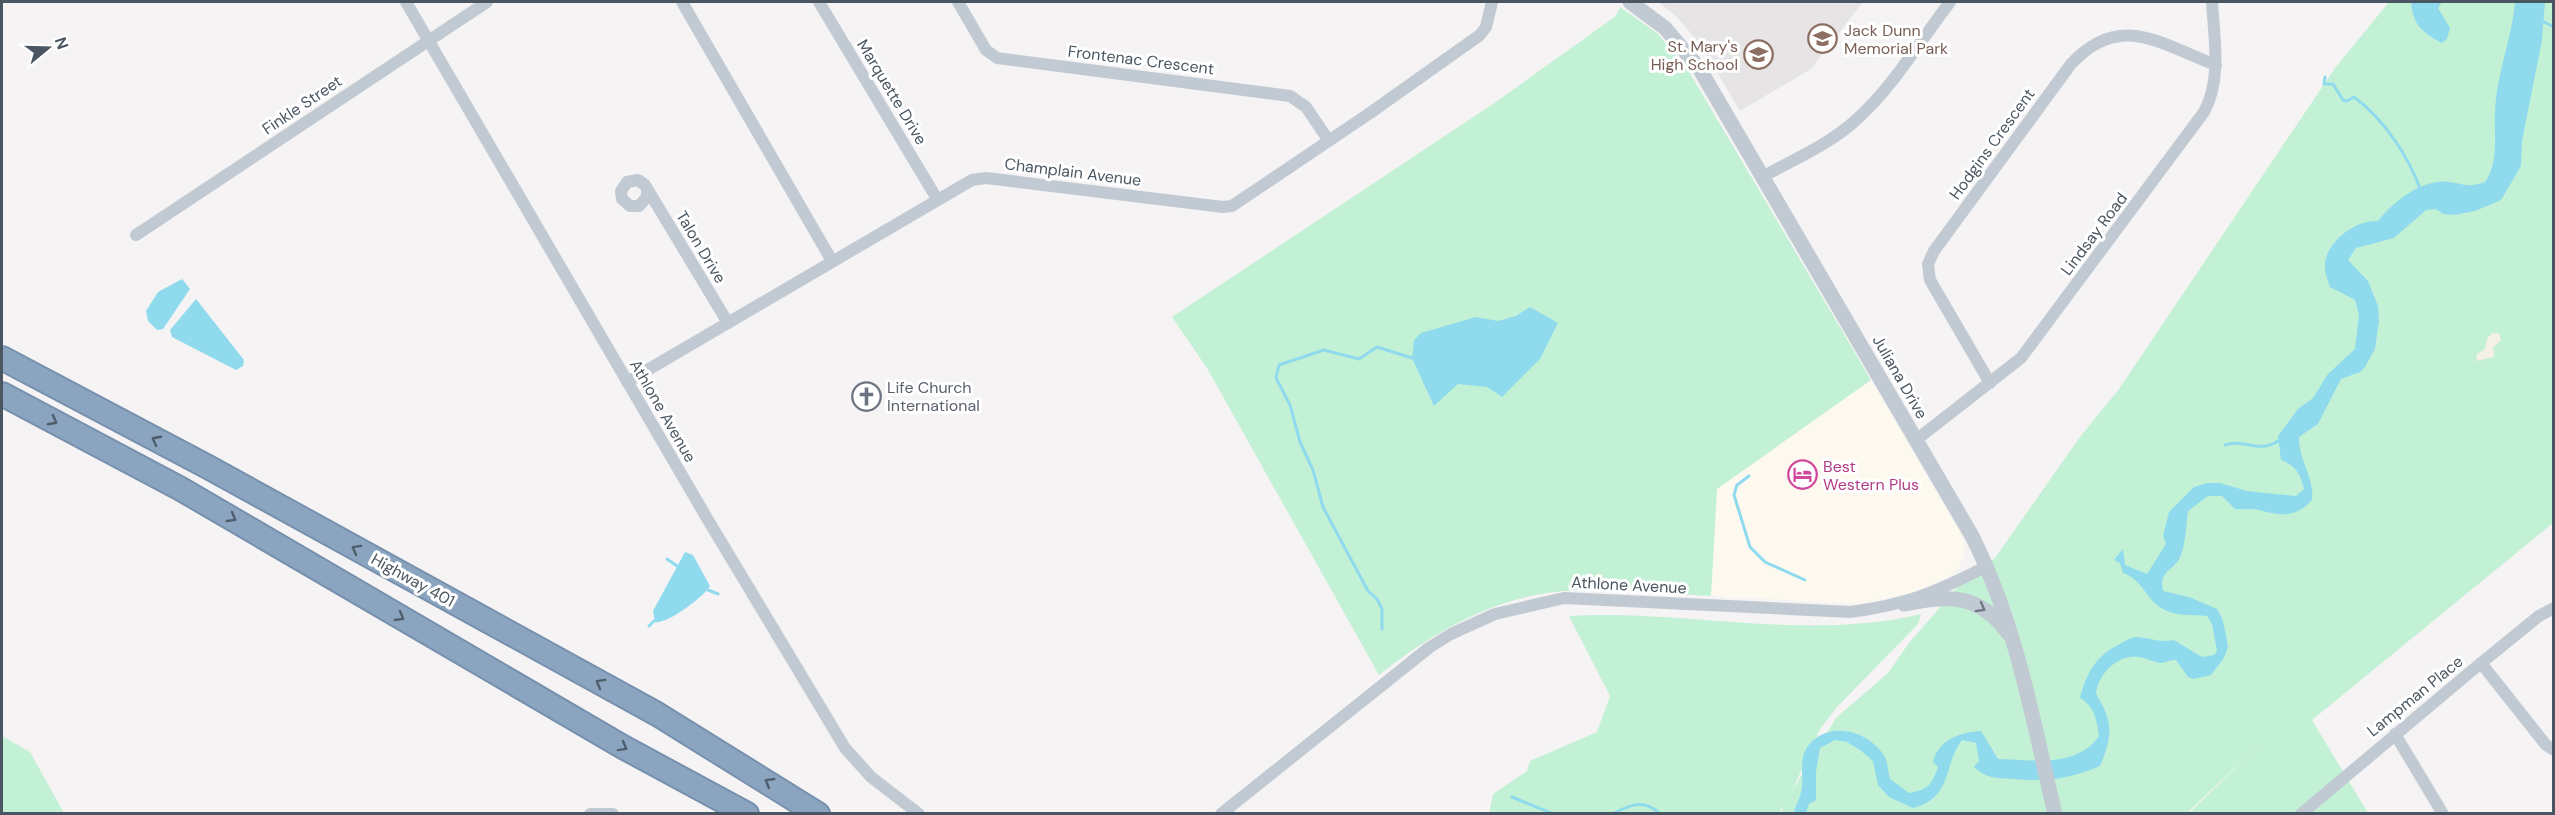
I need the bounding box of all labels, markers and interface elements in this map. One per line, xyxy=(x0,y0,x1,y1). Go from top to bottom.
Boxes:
north arrow xyxy=(18,18,78,78)
place label: Jack Dunn Memorial Park xyxy=(1844,20,1948,59)
school or university icon: Jack Dunn Memorial Park xyxy=(1807,23,1839,55)
text: N xyxy=(50,34,74,52)
street label: Marquette Drive xyxy=(852,35,932,149)
place label: St. Mary's High School xyxy=(1651,36,1738,75)
school or university icon: St. Mary's High School xyxy=(1743,39,1775,71)
street label: Frontenac Crescent xyxy=(1067,41,1215,79)
street label: Finkle Street xyxy=(258,71,346,139)
street label: Hodgins Crescent xyxy=(1945,84,2039,204)
street label: Champlain Avenue xyxy=(1003,153,1143,191)
street label: Lindsay Road xyxy=(2056,188,2132,280)
street label: Talon Drive xyxy=(671,207,731,287)
street label: Juliana Drive xyxy=(1868,331,1932,423)
street label: Athlone Avenue xyxy=(625,356,701,466)
place label: Life Church International xyxy=(887,377,980,416)
church icon: Life Church International xyxy=(850,380,882,412)
one-way arrow xyxy=(47,414,57,425)
one-way arrow xyxy=(152,436,162,447)
place label: Best Western Plus xyxy=(1823,456,1919,495)
hotel icon: Best Western Plus xyxy=(1786,459,1818,491)
one-way arrow xyxy=(226,511,236,523)
one-way arrow xyxy=(352,545,362,556)
street label: Highway 401 xyxy=(368,549,458,611)
street label: Athlone Avenue xyxy=(1571,571,1687,599)
one-way arrow xyxy=(1975,600,1985,612)
one-way arrow xyxy=(394,609,404,621)
street label: Lampman Place xyxy=(2363,651,2467,741)
one-way arrow xyxy=(596,679,607,690)
one-way arrow xyxy=(617,739,627,751)
one-way arrow xyxy=(764,778,775,789)

